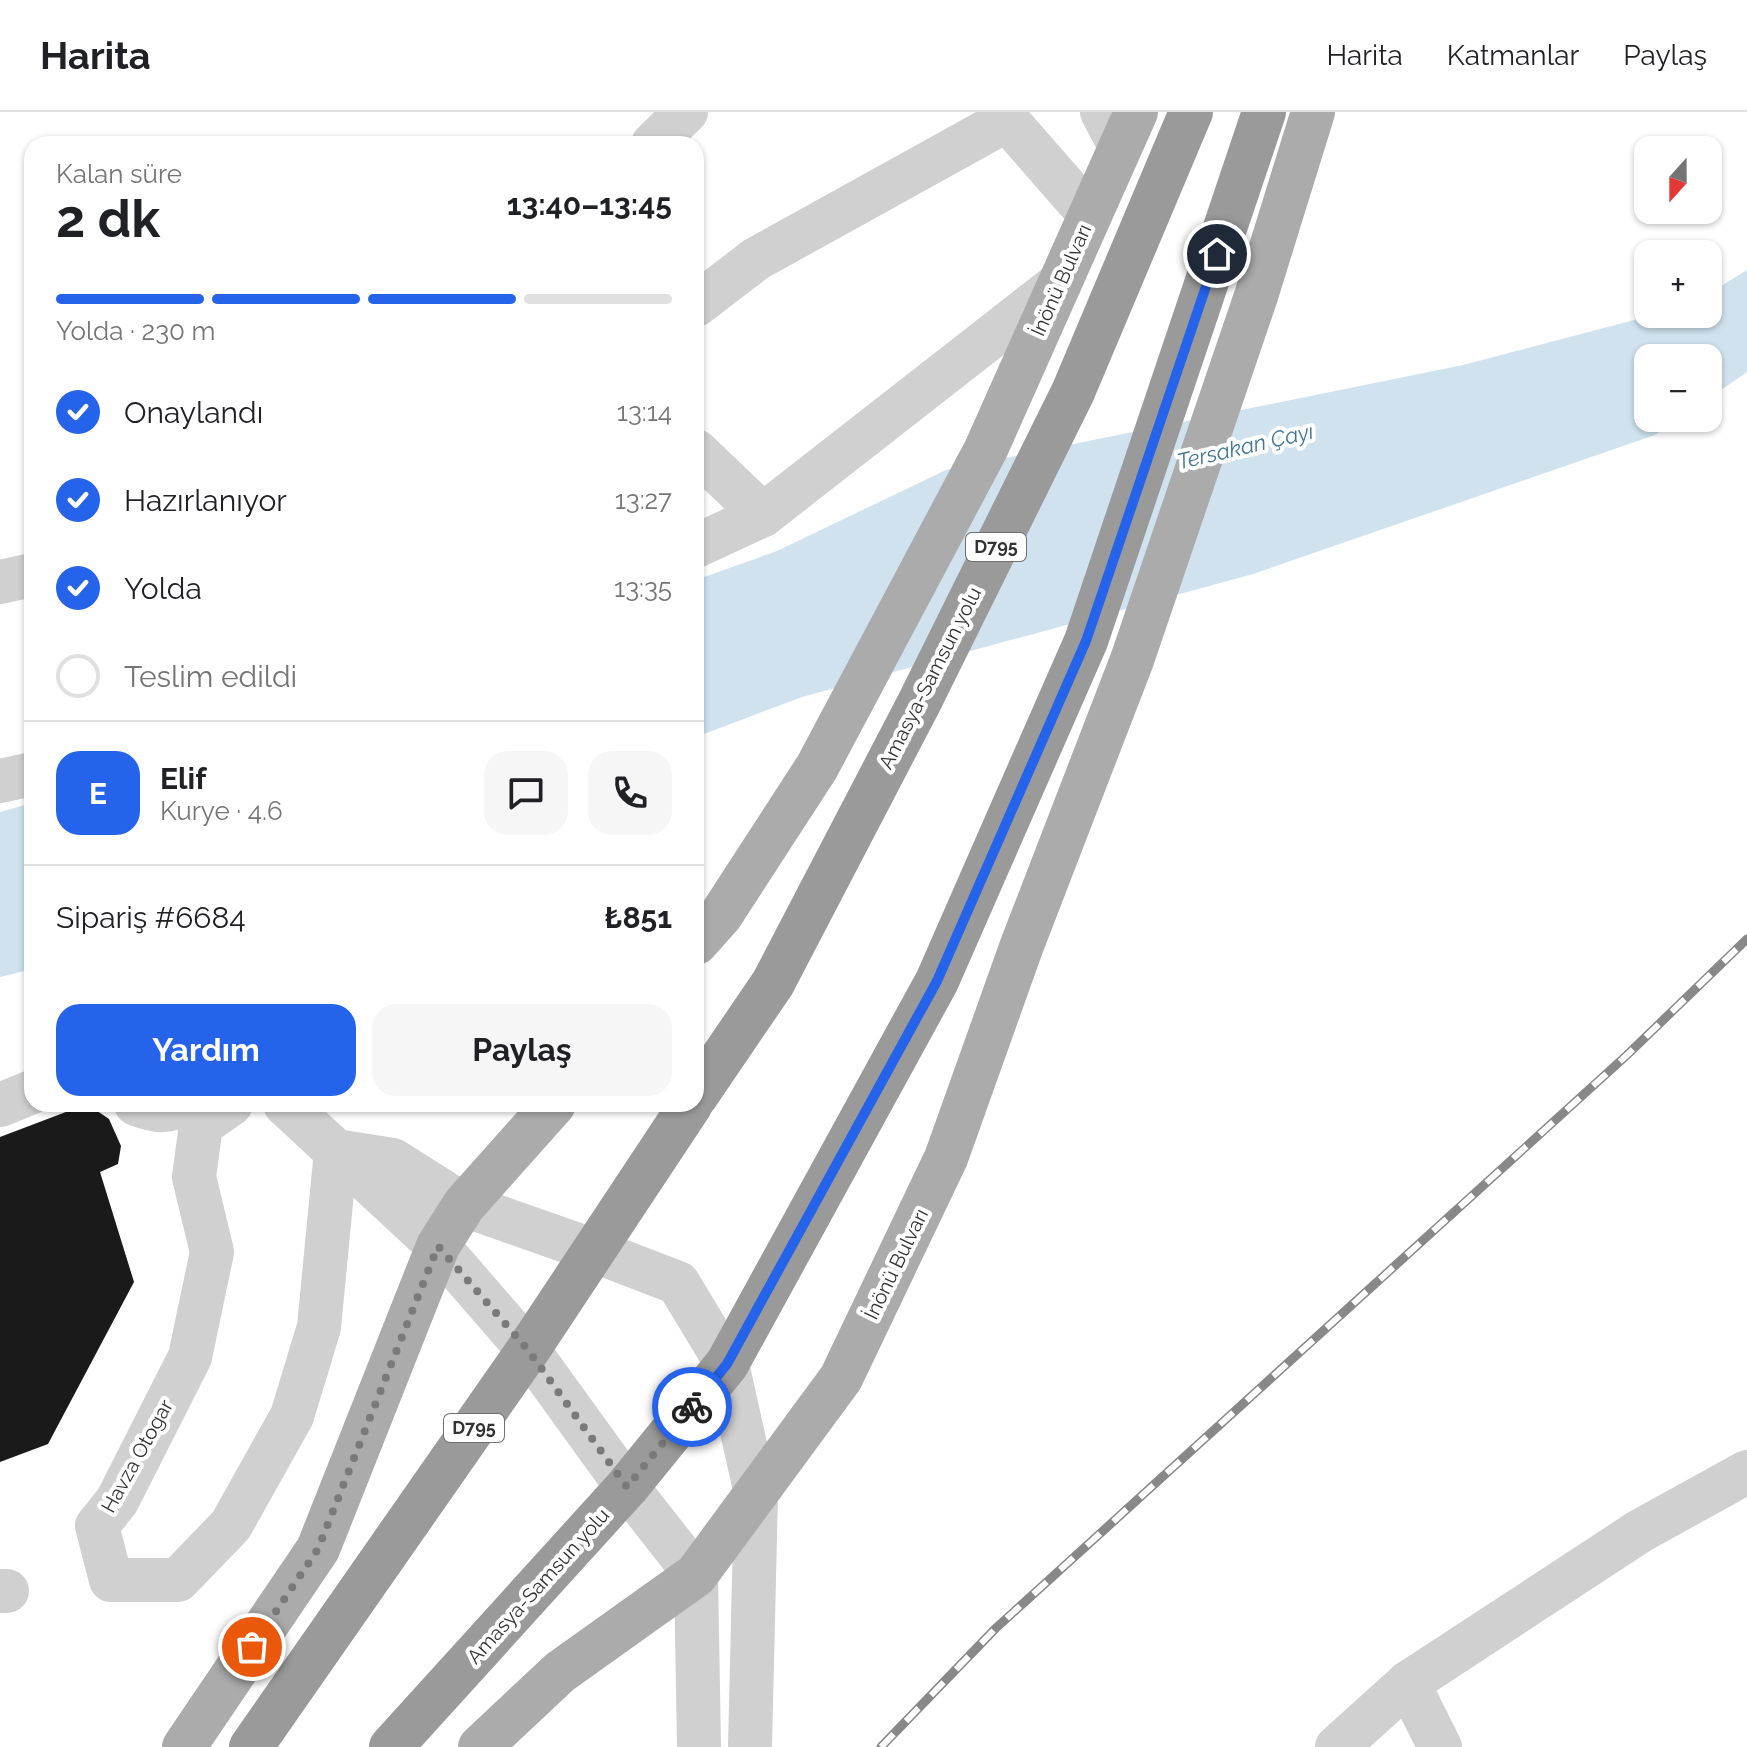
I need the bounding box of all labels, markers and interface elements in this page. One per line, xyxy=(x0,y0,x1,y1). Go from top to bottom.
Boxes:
text: Harita xyxy=(40,33,151,78)
text: Harita xyxy=(1326,39,1403,72)
text: Katmanlar xyxy=(1447,39,1579,72)
text: Paylaş xyxy=(1623,39,1707,72)
north arrow xyxy=(1634,136,1722,224)
map controls xyxy=(1634,136,1722,432)
text: Kalan süre xyxy=(56,159,182,189)
text: 13:40–13:45 xyxy=(507,187,672,222)
text: 2 dk xyxy=(56,188,160,249)
street label: İnönü Bulvarı xyxy=(1025,220,1096,340)
pin xyxy=(1183,220,1251,288)
icon: home xyxy=(1195,232,1239,276)
button: + xyxy=(1634,240,1722,328)
text: Yolda · 230 m xyxy=(56,316,215,346)
button: − xyxy=(1634,344,1722,432)
icon: check xyxy=(56,390,100,434)
text: Onaylandı xyxy=(124,395,263,430)
text: 13:14 xyxy=(617,397,672,427)
water label: Tersakan Çayı xyxy=(1174,418,1316,474)
icon: check xyxy=(56,478,100,522)
text: Hazırlanıyor xyxy=(124,483,287,518)
text: 13:27 xyxy=(615,485,672,515)
road number: D795 xyxy=(966,533,1026,561)
icon: check xyxy=(56,566,100,610)
text: Yolda xyxy=(124,571,202,606)
text: 13:35 xyxy=(614,573,672,603)
street label: Amasya-Samsun yolu xyxy=(874,583,986,773)
text: Teslim edildi xyxy=(124,659,297,694)
button: chat xyxy=(484,751,568,835)
button: phone xyxy=(588,751,672,835)
text: Elif xyxy=(160,761,206,796)
text: E xyxy=(89,776,107,811)
text: Kurye · 4.6 xyxy=(160,796,283,826)
text: Sipariş #6684 xyxy=(56,900,246,935)
text: ₺851 xyxy=(605,900,672,935)
button: Yardım xyxy=(56,1004,356,1096)
button: Paylaş xyxy=(372,1004,672,1096)
street label: İnönü Bulvarı xyxy=(858,1204,933,1323)
courier xyxy=(652,1367,732,1447)
icon: bike xyxy=(670,1385,714,1429)
street label: Havza Otogar xyxy=(96,1395,178,1517)
road number: D795 xyxy=(444,1414,504,1442)
street label: Amasya-Samsun yolu xyxy=(462,1503,614,1669)
pin xyxy=(218,1613,286,1681)
icon: bag xyxy=(230,1625,274,1669)

